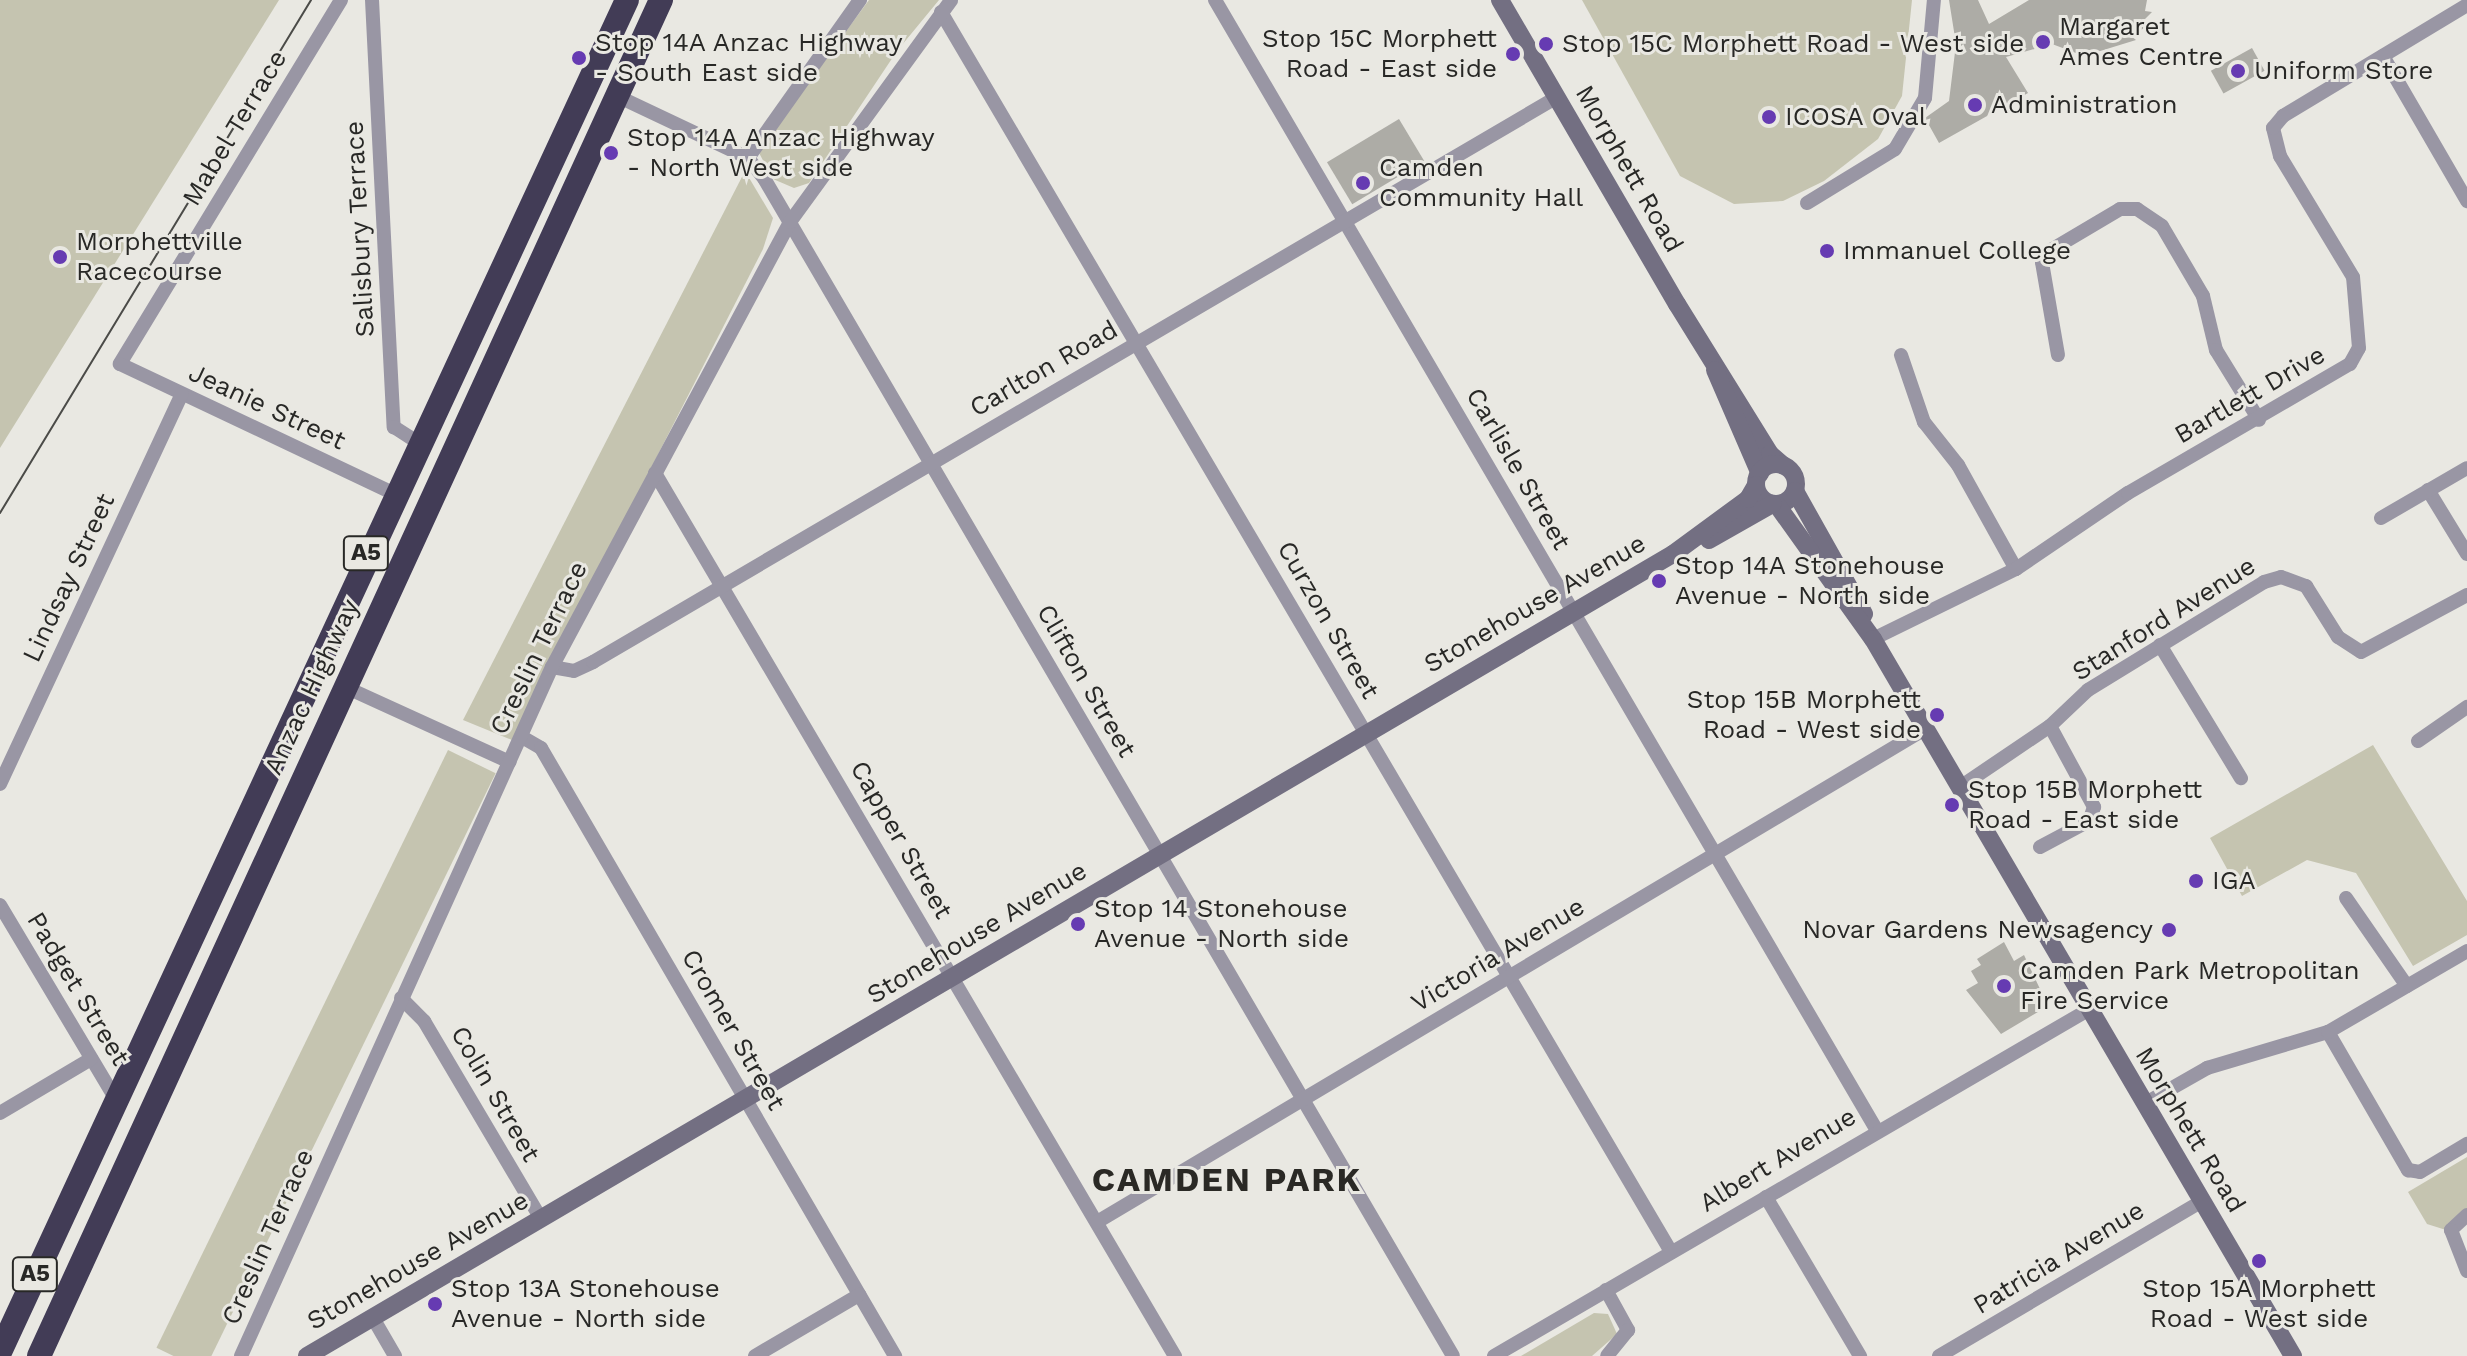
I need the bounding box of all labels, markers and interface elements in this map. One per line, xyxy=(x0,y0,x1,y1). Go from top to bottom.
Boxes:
place label: Margaret Ames Centre xyxy=(2059,11,2223,72)
place label: Stop 15C Morphett Road - East side xyxy=(1261,23,1497,84)
place label: Stop 14A Anzac Highway - South East side xyxy=(595,27,905,88)
place label: Stop 15C Morphett Road - West side xyxy=(1562,28,2025,60)
marker: Margaret Ames Centre xyxy=(2034,33,2052,51)
marker: Stop 15C Morphett Road - West side xyxy=(1537,35,1555,53)
street label: Mabel Terrace xyxy=(176,44,294,212)
marker: Stop 15C Morphett Road - East side xyxy=(1504,45,1522,63)
marker: Stop 14A Anzac Highway - South East side xyxy=(570,49,588,67)
place label: Uniform Store xyxy=(2254,55,2433,87)
marker: Uniform Store xyxy=(2229,62,2247,80)
street label: Morphett Road xyxy=(1569,80,1689,258)
place label: Administration xyxy=(1991,89,2177,121)
marker: Administration xyxy=(1966,96,1984,114)
place label: ICOSA Oval xyxy=(1785,101,1928,133)
marker: ICOSA Oval xyxy=(1760,108,1778,126)
street label: Salisbury Terrace xyxy=(339,119,381,339)
place label: Stop 14A Anzac Highway - North West side xyxy=(627,122,937,184)
marker: Stop 14A Anzac Highway - North West side xyxy=(602,144,620,162)
place label: Camden Community Hall xyxy=(1379,152,1584,214)
marker: Camden Community Hall xyxy=(1354,174,1372,192)
place label: Morphettville Racecourse xyxy=(76,226,243,288)
place label: Immanuel College xyxy=(1843,235,2072,267)
marker: Immanuel College xyxy=(1818,242,1836,260)
marker: Morphettville Racecourse xyxy=(51,248,69,266)
street label: Carlton Road xyxy=(965,314,1123,424)
street label: Bartlett Drive xyxy=(2169,339,2331,451)
street label: Jeanie Street xyxy=(184,357,350,457)
street label: Carlisle Street xyxy=(1459,382,1577,556)
street label: Lindsay Street xyxy=(16,488,122,668)
street label: Stonehouse Avenue xyxy=(1418,528,1652,680)
road number: A5 xyxy=(342,533,390,573)
street label: Curzon Street xyxy=(1270,536,1386,704)
place label: Stop 14A Stonehouse Avenue - North side xyxy=(1675,550,1946,612)
street label: Stanford Avenue xyxy=(2066,550,2262,688)
street label: Creslin Terrace xyxy=(483,556,595,740)
marker: Stop 14A Stonehouse Avenue - North side xyxy=(1650,572,1668,590)
street label: Anzac Highway xyxy=(258,594,366,780)
street label: Clifton Street xyxy=(1030,599,1142,763)
place label: Stop 15B Morphett Road - West side xyxy=(1686,684,1921,746)
marker: Stop 15B Morphett Road - West side xyxy=(1928,706,1946,724)
street label: Capper Street xyxy=(843,755,959,925)
place label: Stop 15B Morphett Road - East side xyxy=(1968,774,2203,836)
marker: Stop 15B Morphett Road - East side xyxy=(1943,796,1961,814)
street label: Stonehouse Avenue xyxy=(861,855,1093,1011)
place label: IGA xyxy=(2212,865,2256,897)
marker: IGA xyxy=(2187,872,2205,890)
street label: Victoria Avenue xyxy=(1405,891,1591,1019)
place label: Stop 14 Stonehouse Avenue - North side xyxy=(1094,893,1349,954)
street label: Padget Street xyxy=(20,907,136,1071)
place label: Novar Gardens Newsagency xyxy=(1802,914,2153,946)
marker: Stop 14 Stonehouse Avenue - North side xyxy=(1069,915,1087,933)
marker: Novar Gardens Newsagency xyxy=(2160,921,2178,939)
street label: Cromer Street xyxy=(674,944,792,1116)
place label: Camden Park Metropolitan Fire Service xyxy=(2020,955,2360,1016)
marker: Camden Park Metropolitan Fire Service xyxy=(1995,977,2013,995)
street label: Colin Street xyxy=(444,1021,546,1167)
street label: Morphett Road xyxy=(2128,1042,2252,1218)
street label: Albert Avenue xyxy=(1694,1101,1862,1219)
street label: Creslin Terrace xyxy=(215,1144,321,1330)
district label: CAMDEN PARK xyxy=(1092,1160,1362,1200)
street label: Stonehouse Avenue xyxy=(301,1185,535,1337)
street label: Patricia Avenue xyxy=(1967,1194,2151,1322)
marker: Stop 15A Morphett Road - West side xyxy=(2250,1252,2268,1270)
road number: A5 xyxy=(11,1254,59,1294)
place label: Stop 13A Stonehouse Avenue - North side xyxy=(451,1273,721,1334)
place label: Stop 15A Morphett Road - West side xyxy=(2142,1273,2376,1334)
marker: Stop 13A Stonehouse Avenue - North side xyxy=(426,1295,444,1313)

